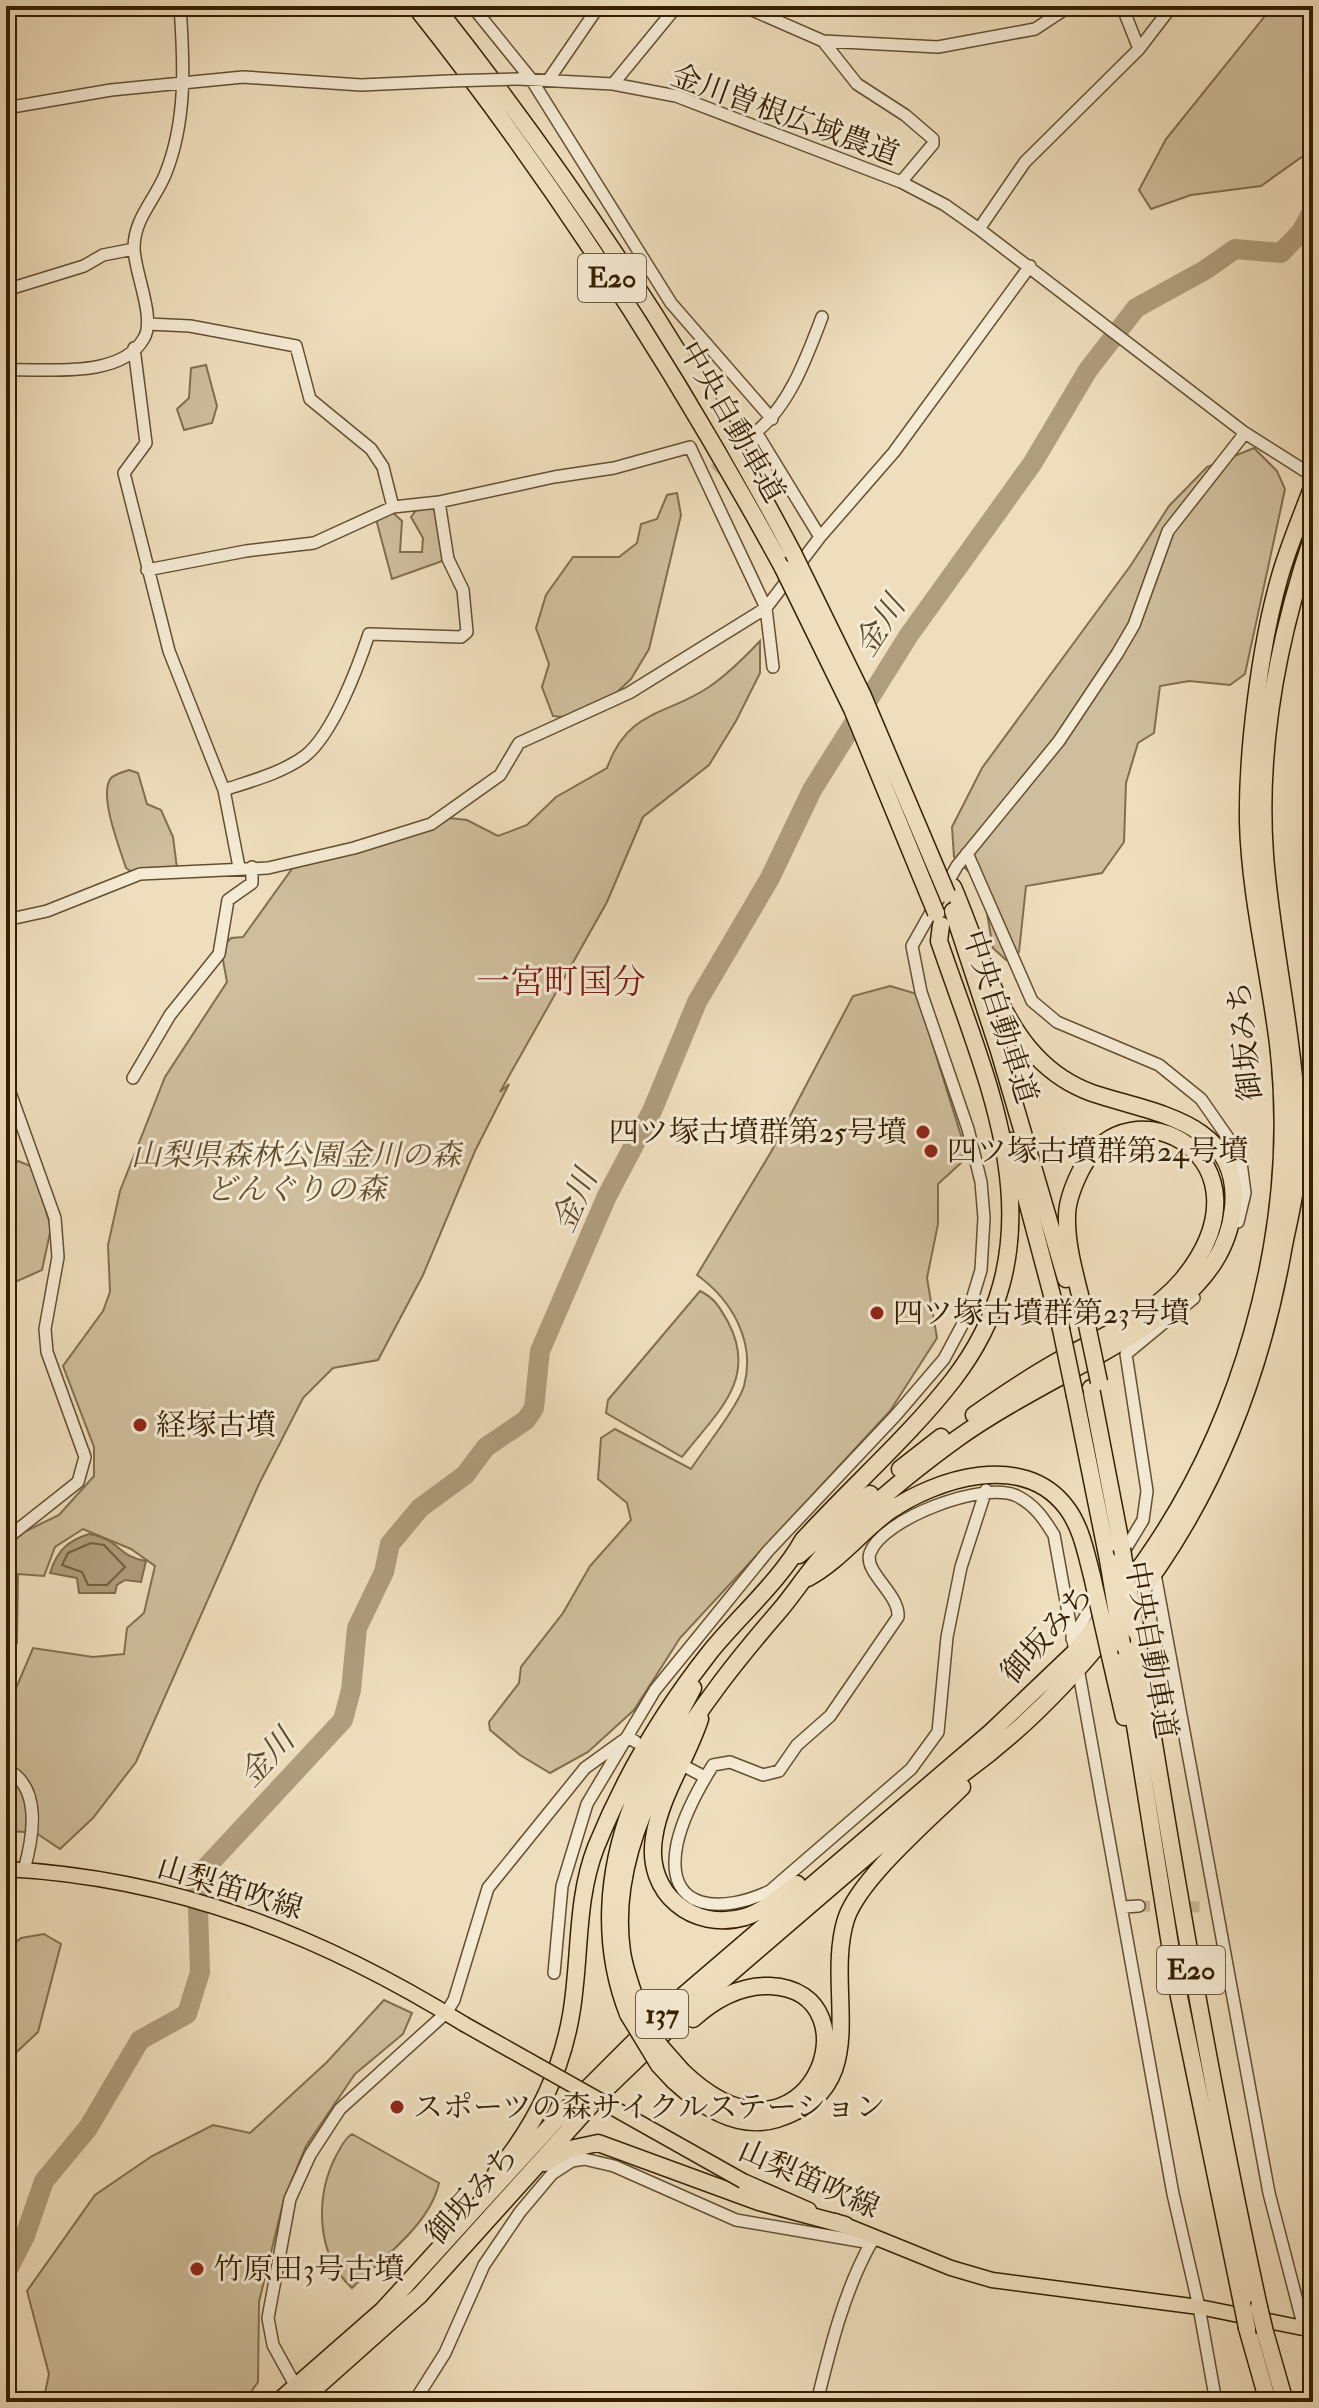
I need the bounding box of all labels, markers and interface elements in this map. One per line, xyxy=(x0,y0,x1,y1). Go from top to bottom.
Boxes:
street label: 金川曽根広域農道 xyxy=(666,57,904,173)
road number: E20 xyxy=(578,254,646,302)
street label: 中央自動車道 xyxy=(671,335,793,509)
water label: 金川 xyxy=(846,586,916,664)
street label: 中央自動車道 xyxy=(955,926,1045,1108)
district label: 一宮町国分 xyxy=(476,961,646,1004)
street label: 御坂みち xyxy=(1220,979,1270,1103)
place label: 四ツ塚古墳群第25号墳 xyxy=(609,1114,907,1151)
marker: 四ツ塚古墳群第25号墳 xyxy=(914,1123,932,1141)
place label: 四ツ塚古墳群第24号墳 xyxy=(947,1133,1248,1170)
park label: 山梨県森林公園金川の森 どんぐりの森 xyxy=(131,1137,464,1208)
marker: 四ツ塚古墳群第24号墳 xyxy=(922,1142,940,1160)
water label: 金川 xyxy=(544,1161,608,1238)
place label: 四ツ塚古墳群第23号墳 xyxy=(893,1295,1190,1332)
marker: 四ツ塚古墳群第23号墳 xyxy=(868,1304,886,1322)
place label: 経塚古墳 xyxy=(156,1407,276,1444)
marker: 経塚古墳 xyxy=(131,1416,149,1434)
street label: 中央自動車道 xyxy=(1117,1558,1185,1742)
street label: 御坂みち xyxy=(993,1577,1101,1691)
water label: 金川 xyxy=(231,1719,305,1795)
street label: 山梨笛吹線 xyxy=(153,1848,307,1928)
road number: E20 xyxy=(1157,1946,1225,1994)
road number: 137 xyxy=(636,1990,688,2038)
place label: スポーツの森サイクルステーション xyxy=(413,2089,886,2126)
marker: スポーツの森サイクルステーション xyxy=(388,2098,406,2116)
street label: 山梨笛吹線 xyxy=(733,2132,885,2226)
street label: 御坂みち xyxy=(418,2138,526,2252)
place label: 竹原田3号古墳 xyxy=(213,2251,405,2288)
marker: 竹原田3号古墳 xyxy=(188,2260,206,2278)

